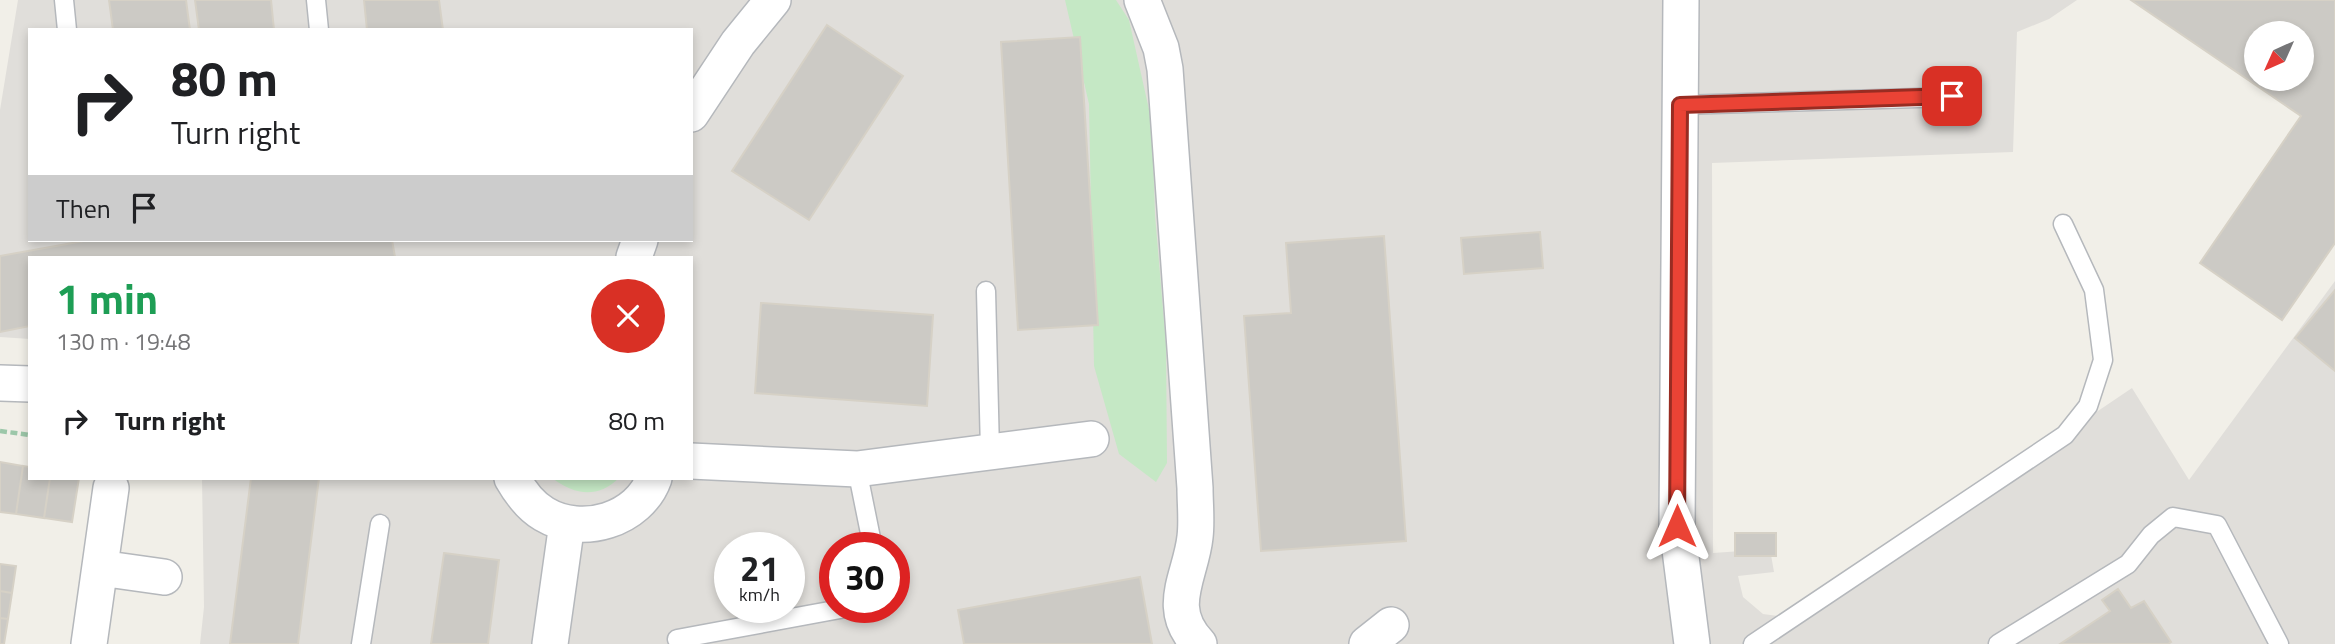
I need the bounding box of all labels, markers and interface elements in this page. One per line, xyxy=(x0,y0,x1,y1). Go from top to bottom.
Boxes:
north arrow xyxy=(2244,21,2314,91)
map controls xyxy=(2244,21,2314,91)
text: 80 m xyxy=(171,40,278,115)
icon: right xyxy=(56,56,147,147)
pin xyxy=(1922,66,1982,126)
icon: arrive xyxy=(1933,77,1971,115)
text: Turn right xyxy=(171,108,300,156)
text: Then xyxy=(56,189,111,228)
icon: arrive xyxy=(125,189,163,227)
text: 1 min xyxy=(56,266,158,330)
button: close xyxy=(591,279,665,353)
text: 130 m · 19:48 xyxy=(56,324,191,359)
text: Turn right xyxy=(115,401,226,440)
text: 80 m xyxy=(608,401,665,440)
icon: right xyxy=(56,402,94,440)
position arrow xyxy=(1640,489,1714,563)
speed limit sign: 30 xyxy=(819,532,910,623)
text: 21 xyxy=(740,541,779,595)
text: km/h xyxy=(739,581,780,608)

